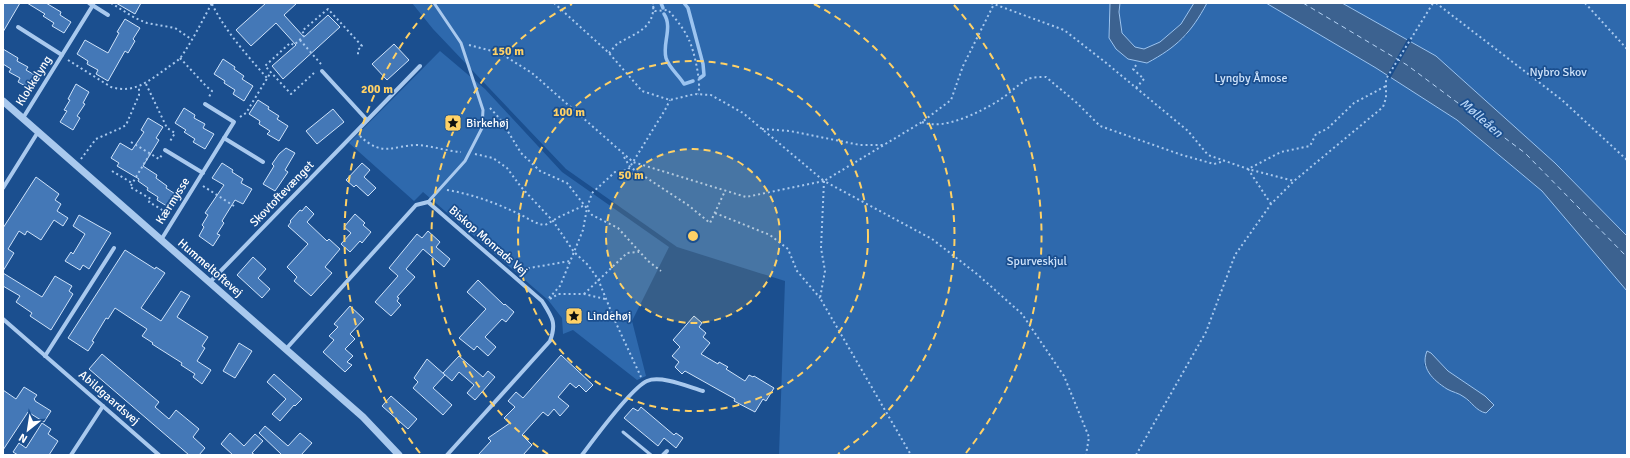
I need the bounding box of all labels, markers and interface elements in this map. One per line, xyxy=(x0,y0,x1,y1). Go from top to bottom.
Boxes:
text: 150 m xyxy=(492,44,524,59)
street label: Klokkelyng xyxy=(13,53,55,109)
park label: Nybro Skov xyxy=(1529,65,1587,80)
park label: Lyngby Åmose xyxy=(1214,71,1288,86)
text: 200 m xyxy=(361,82,393,97)
water label: Mølleåen xyxy=(1456,95,1506,141)
text: 100 m xyxy=(553,105,585,120)
place icon: Birkehøj xyxy=(443,113,463,133)
place label: Birkehøj xyxy=(466,116,509,131)
street label: Skovtoftevænget xyxy=(247,158,317,230)
text: 50 m xyxy=(618,168,644,183)
street label: Kærmysse xyxy=(153,175,193,227)
street label: Biskop Monrads Vej xyxy=(446,203,530,279)
centre of rings xyxy=(686,229,700,243)
street label: Hummeltoftevej xyxy=(174,236,246,300)
park label: Spurveskjul xyxy=(1007,254,1068,269)
place icon: Lindehøj xyxy=(564,306,584,326)
place label: Lindehøj xyxy=(587,309,631,324)
street label: Abildgaardsvej xyxy=(75,367,143,429)
north arrow xyxy=(8,410,48,450)
text: N xyxy=(17,431,30,446)

